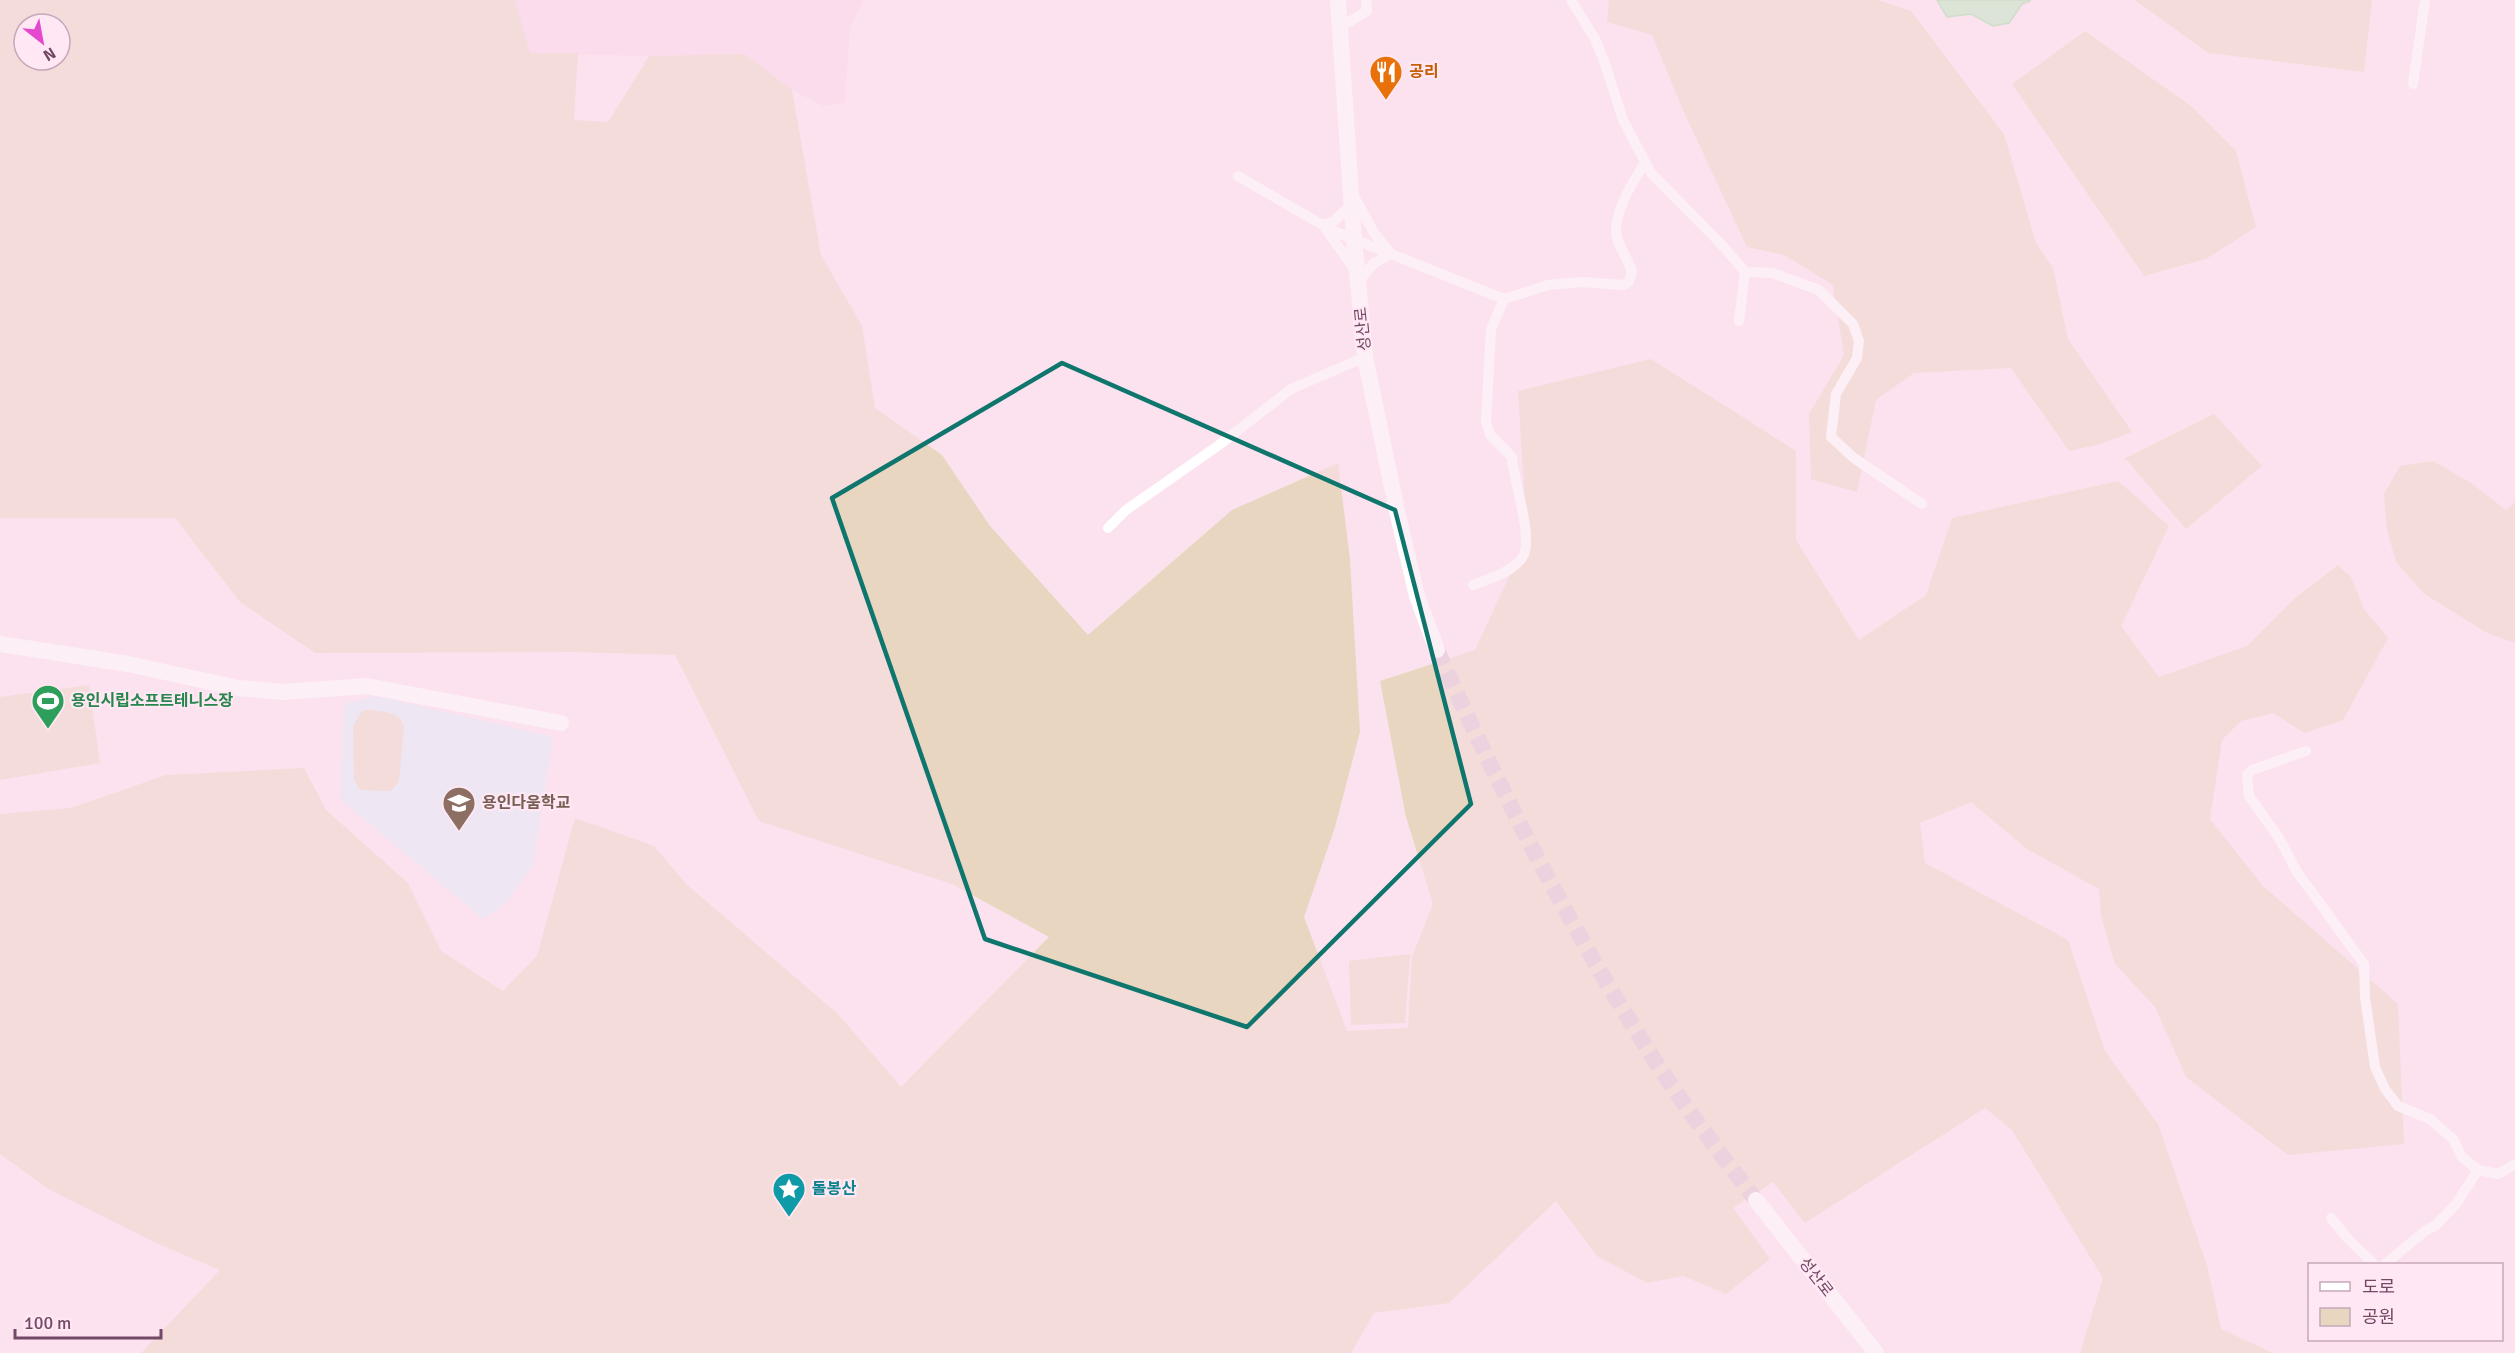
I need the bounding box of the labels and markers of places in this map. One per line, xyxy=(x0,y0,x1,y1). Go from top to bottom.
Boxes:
restaurant icon: 공리 xyxy=(1368,54,1404,101)
place label: 공리 xyxy=(1409,62,1438,82)
sports icon: 용인시립소프트테니스장 xyxy=(30,683,66,730)
place label: 용인시립소프트테니스장 xyxy=(71,691,233,711)
school or university icon: 용인다움학교 xyxy=(441,785,477,832)
place label: 용인다움학교 xyxy=(482,793,571,813)
place icon: 돌봉산 xyxy=(771,1171,807,1218)
place label: 돌봉산 xyxy=(812,1179,856,1199)

